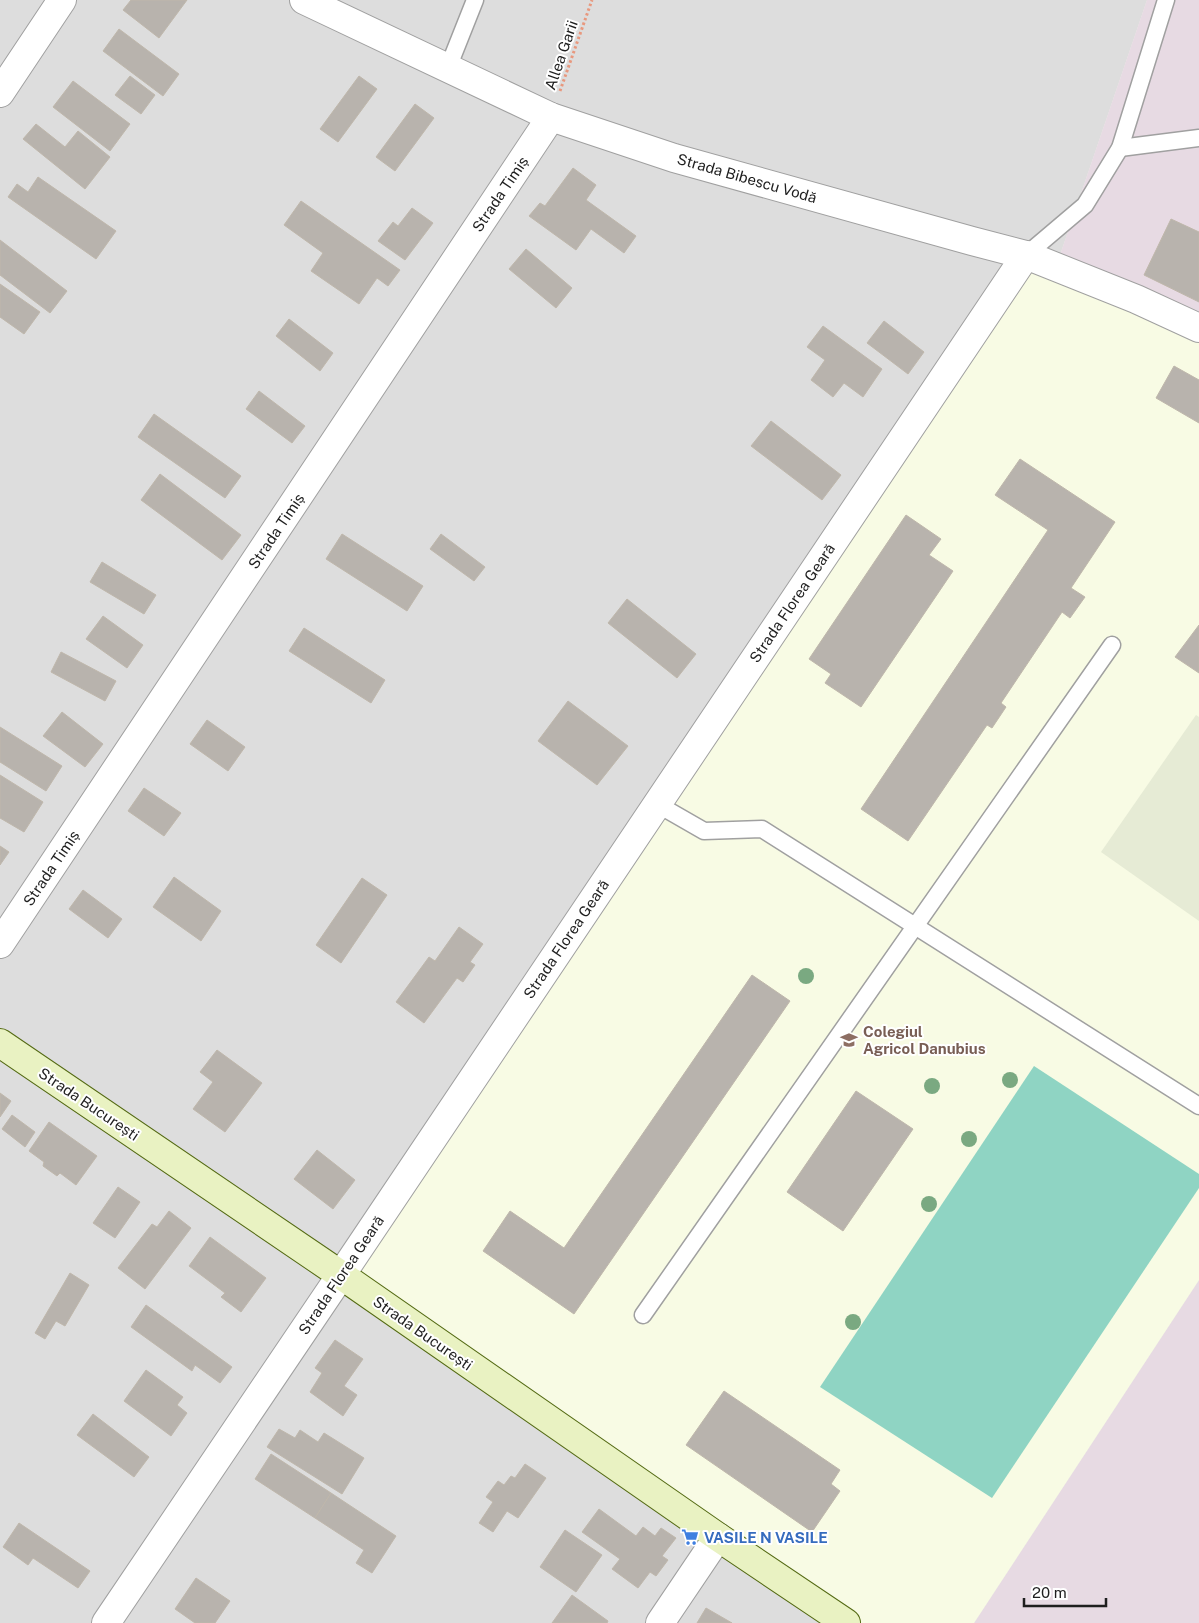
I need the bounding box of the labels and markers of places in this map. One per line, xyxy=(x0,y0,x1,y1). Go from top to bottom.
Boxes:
place label: Colegiul Agricol Danubius xyxy=(863,1023,986,1057)
school or university icon: Colegiul Agricol Danubius xyxy=(839,1030,859,1050)
supermarket icon: VASILE N VASILE xyxy=(680,1527,700,1547)
place label: VASILE N VASILE xyxy=(704,1529,828,1546)

